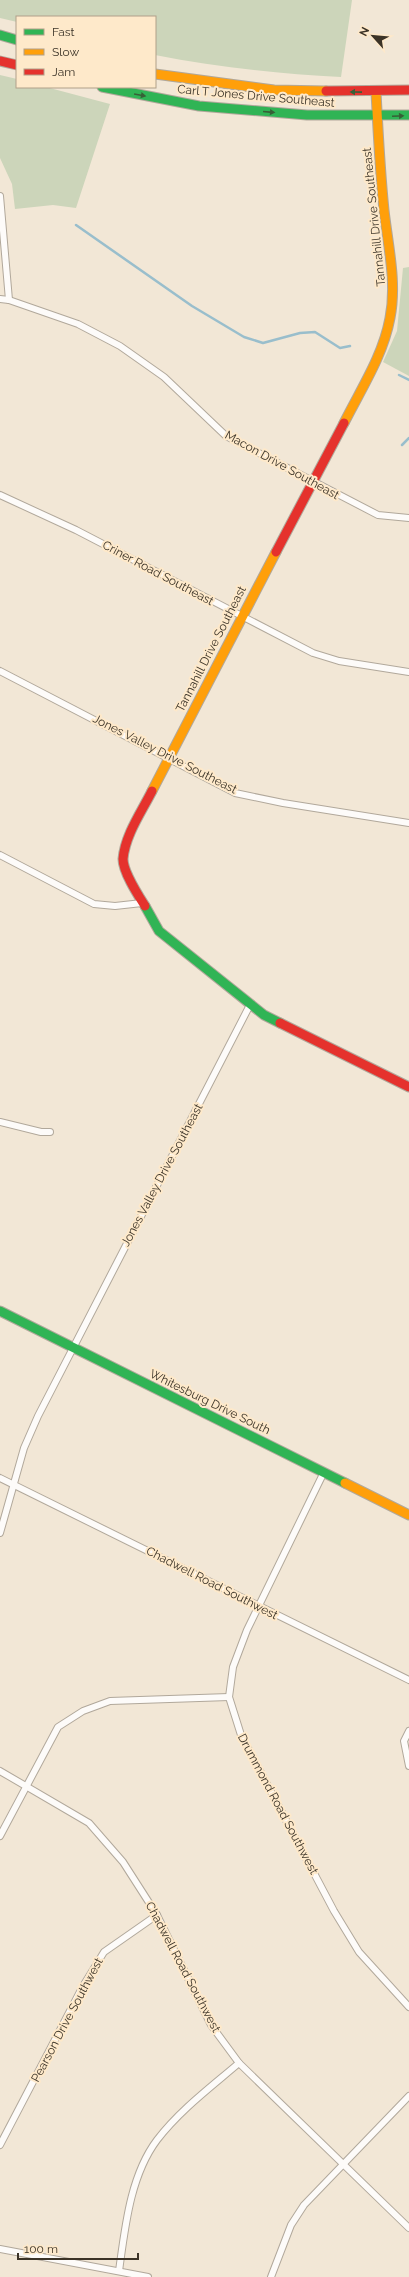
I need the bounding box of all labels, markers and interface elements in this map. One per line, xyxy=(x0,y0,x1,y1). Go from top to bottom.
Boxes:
legend xyxy=(16,16,156,88)
north arrow xyxy=(353,16,393,56)
text: Fast xyxy=(52,25,75,39)
text: N xyxy=(357,25,372,38)
text: Slow xyxy=(52,45,79,59)
text: Jam xyxy=(52,65,75,79)
street label: Carl T Jones Drive Southeast xyxy=(177,82,335,110)
one-way arrow xyxy=(350,88,362,95)
one-way arrow xyxy=(134,92,146,98)
one-way arrow xyxy=(263,108,275,115)
one-way arrow xyxy=(392,113,405,119)
street label: Tannahill Drive Southeast xyxy=(360,147,388,287)
street label: Macon Drive Southeast xyxy=(222,428,342,502)
street label: Criner Road Southeast xyxy=(100,538,216,608)
street label: Tannahill Drive Southeast xyxy=(173,584,249,714)
street label: Jones Valley Drive Southeast xyxy=(91,712,239,796)
street label: Jones Valley Drive Southeast xyxy=(118,1101,206,1249)
street label: Whitesburg Drive South xyxy=(148,1367,272,1437)
street label: Chadwell Road Southwest xyxy=(144,1544,280,1622)
street label: Drummond Road Southwest xyxy=(235,1731,321,1877)
street label: Chadwell Road Southwest xyxy=(143,1899,223,2035)
street label: Pearson Drive Southwest xyxy=(28,1956,106,2084)
scale bar xyxy=(18,2235,138,2261)
text: 100 m xyxy=(24,2242,58,2256)

